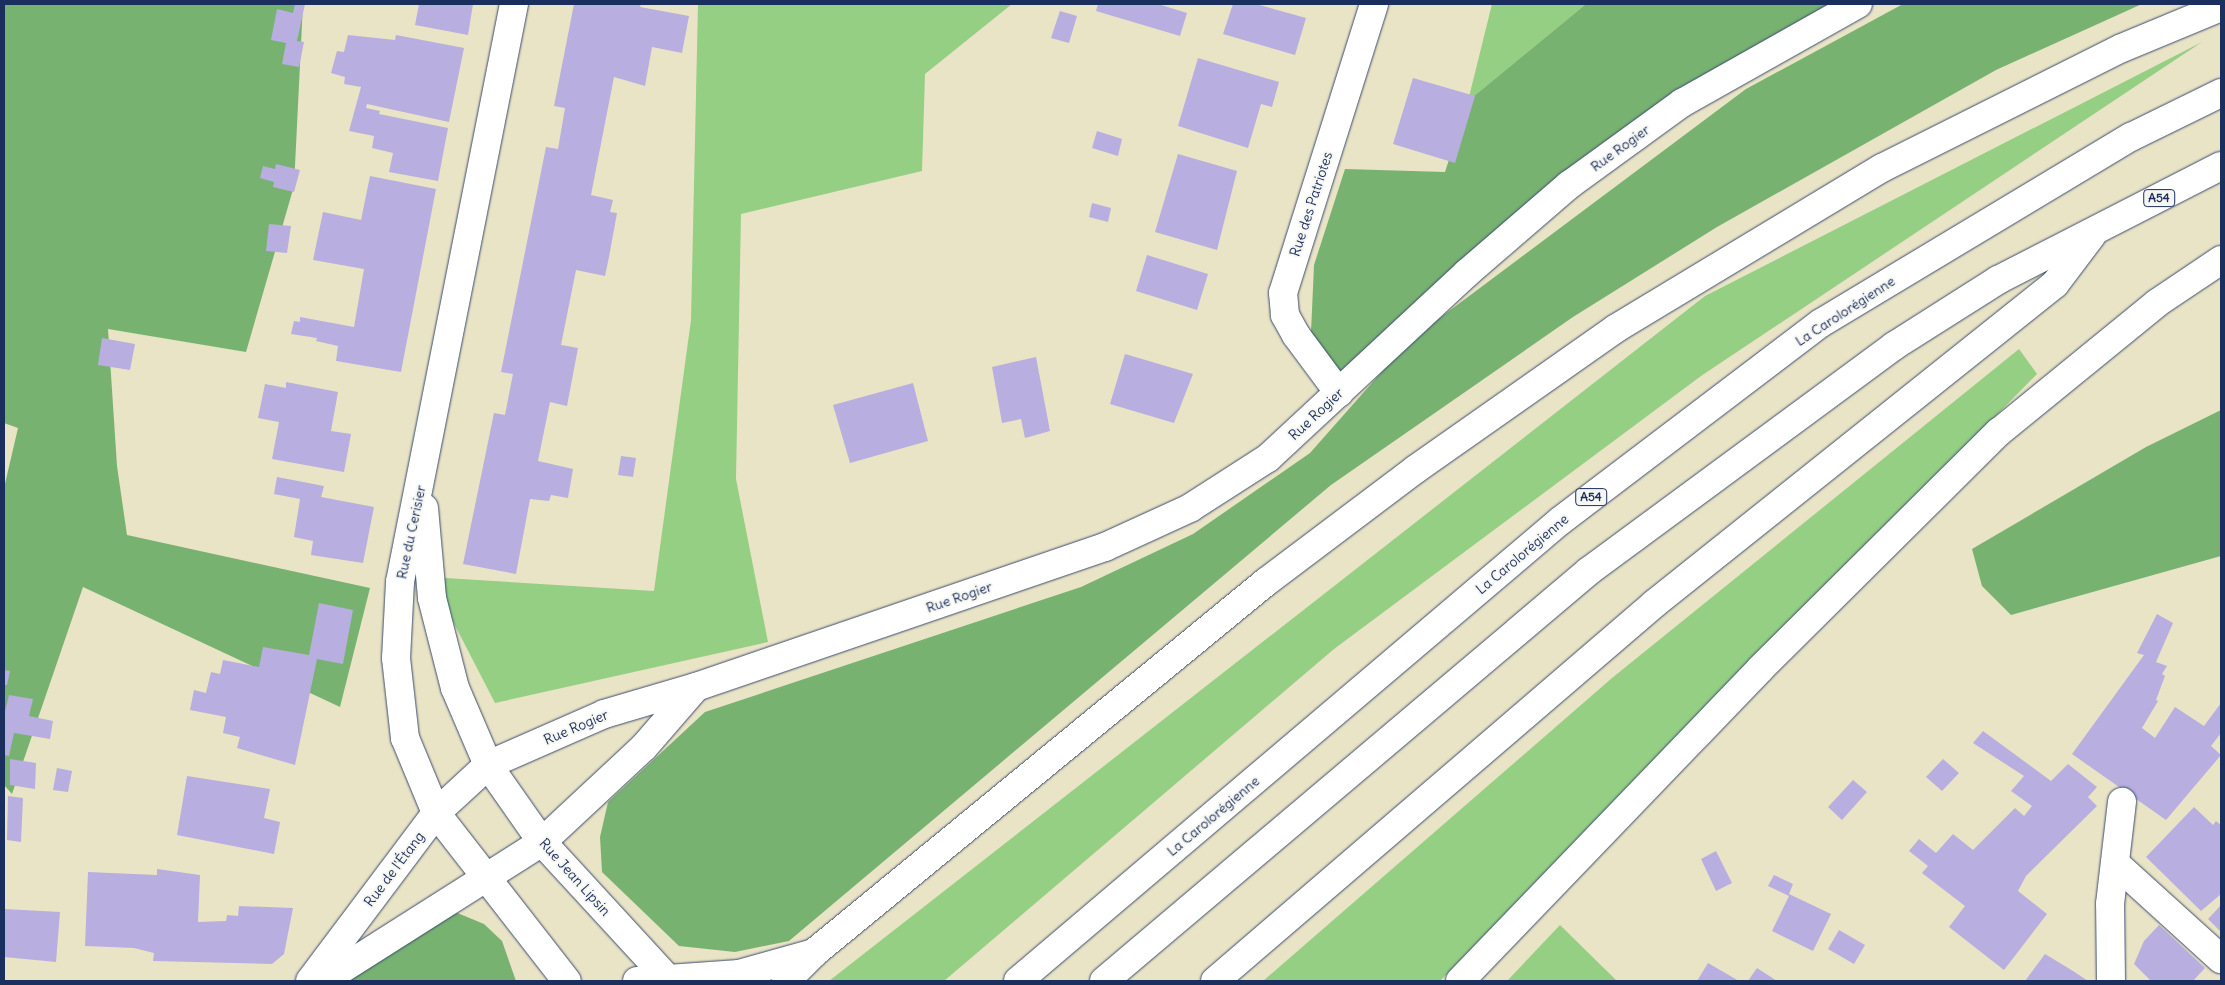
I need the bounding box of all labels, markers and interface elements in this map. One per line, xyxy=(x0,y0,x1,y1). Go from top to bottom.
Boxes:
street label: Rue Rogier xyxy=(1587,121,1653,175)
street label: Rue des Patriotes xyxy=(1286,150,1336,258)
road number: A54 xyxy=(2143,188,2175,208)
street label: La Carolorégienne xyxy=(1792,273,1898,349)
street label: Rue Rogier xyxy=(1285,384,1347,444)
street label: Rue du Cerisier xyxy=(393,484,429,580)
road number: A54 xyxy=(1575,488,1607,507)
street label: La Carolorégienne xyxy=(1472,510,1572,598)
street label: Rue Rogier xyxy=(924,578,994,616)
street label: Rue Rogier xyxy=(541,706,611,748)
street label: La Carolorégienne xyxy=(1163,772,1263,860)
street label: Rue de l'Étang xyxy=(360,828,428,910)
street label: Rue Jean Lipsin xyxy=(536,835,614,919)

